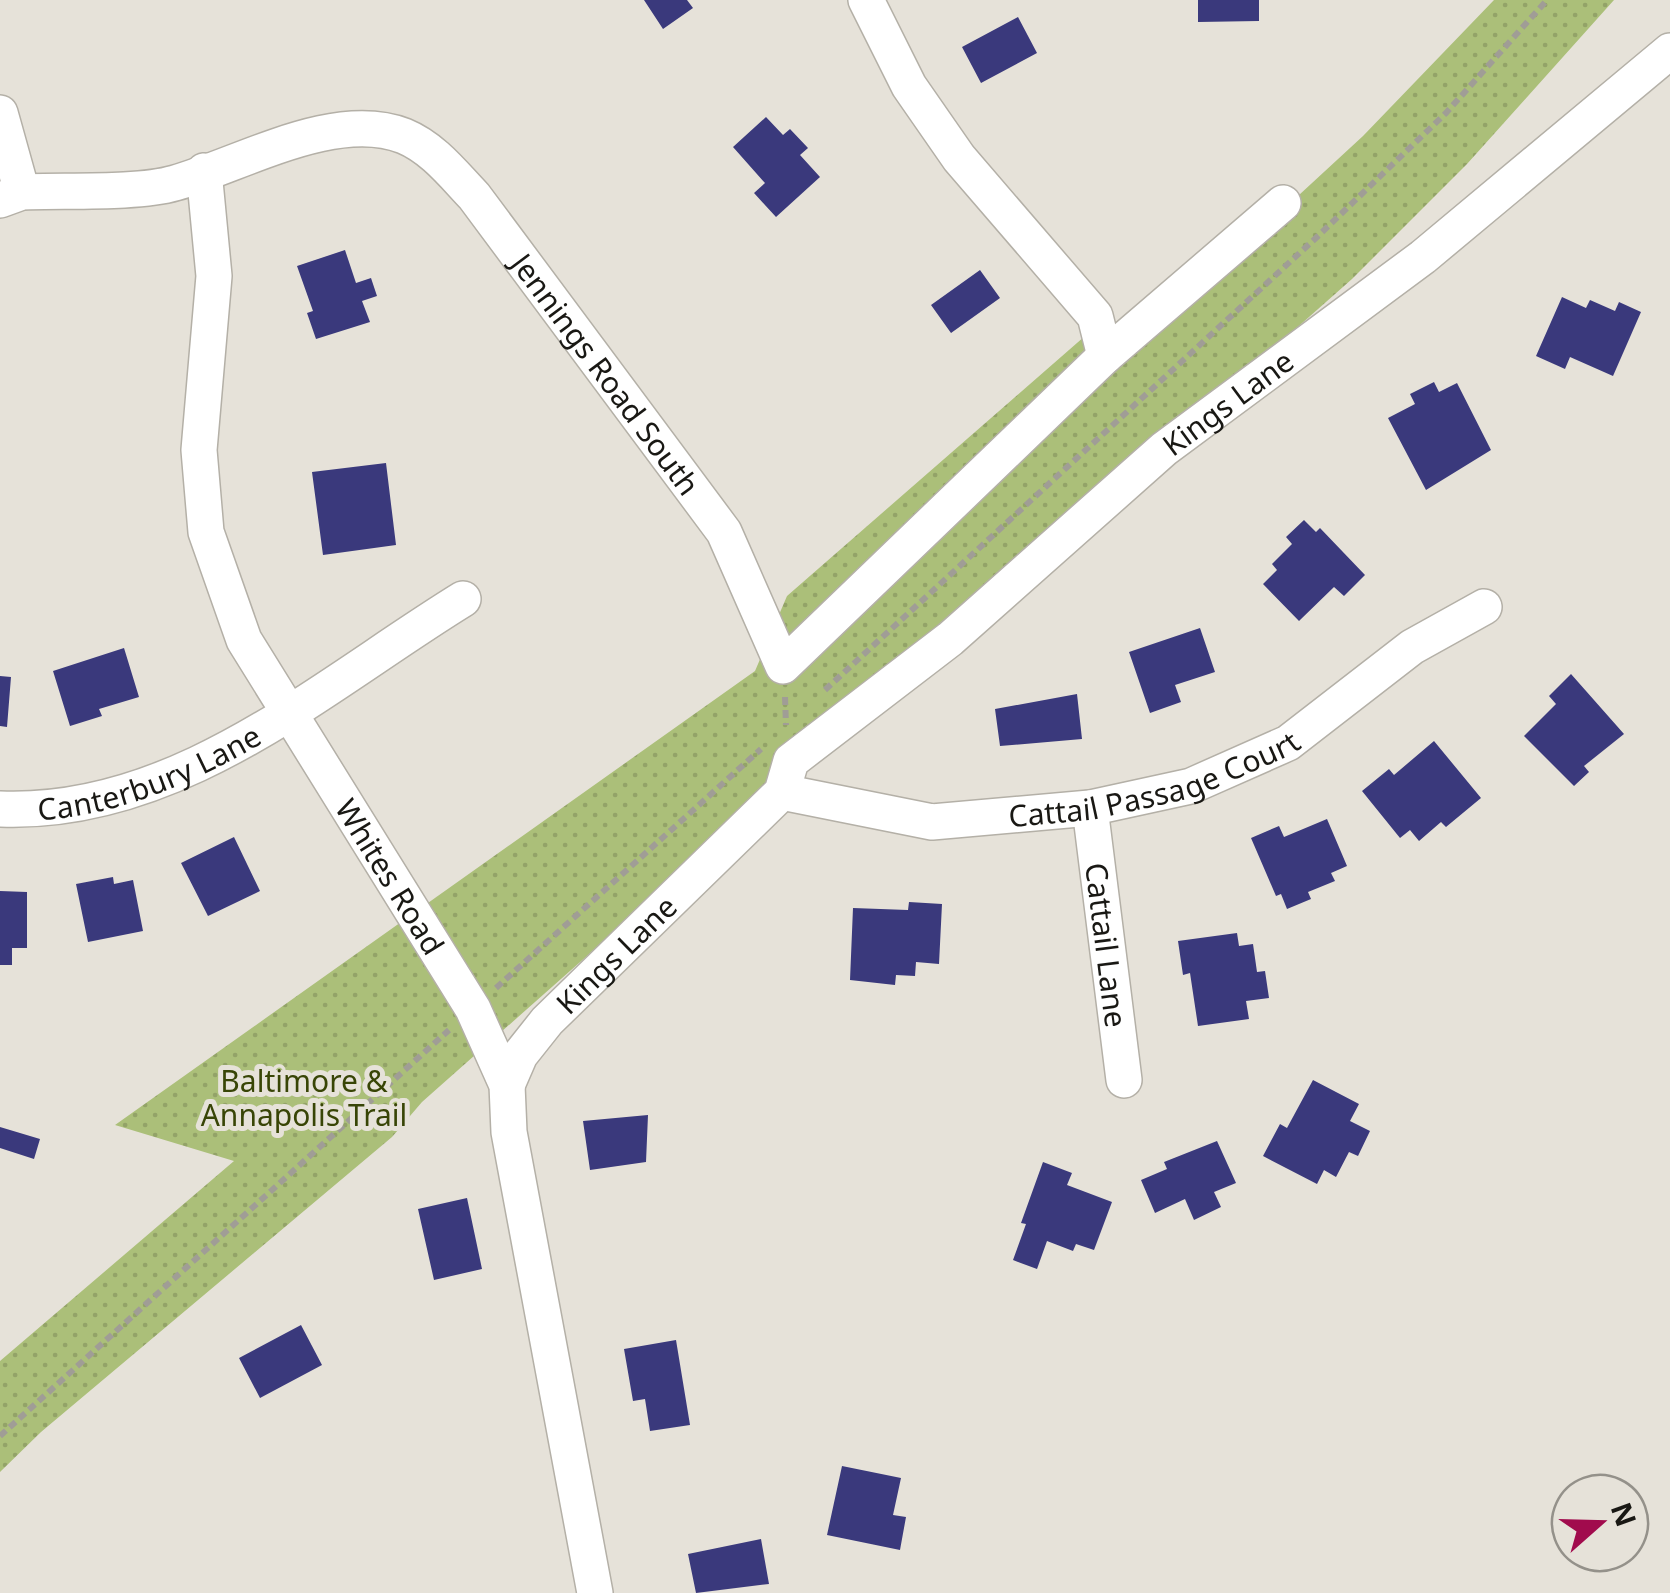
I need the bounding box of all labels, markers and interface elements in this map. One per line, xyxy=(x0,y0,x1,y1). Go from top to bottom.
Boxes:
street label: Jennings Road South xyxy=(501,242,710,503)
street label: Kings Lane xyxy=(1153,340,1301,464)
street label: Canterbury Lane xyxy=(36,714,268,829)
street label: Cattail Passage Court xyxy=(1007,721,1308,836)
street label: Whites Road xyxy=(327,791,455,962)
street label: Cattail Lane xyxy=(1076,860,1138,1030)
street label: Kings Lane xyxy=(546,886,685,1022)
park label: Baltimore & Annapolis Trail xyxy=(201,1060,407,1135)
north arrow xyxy=(1550,1473,1650,1573)
text: N xyxy=(1603,1497,1646,1531)

